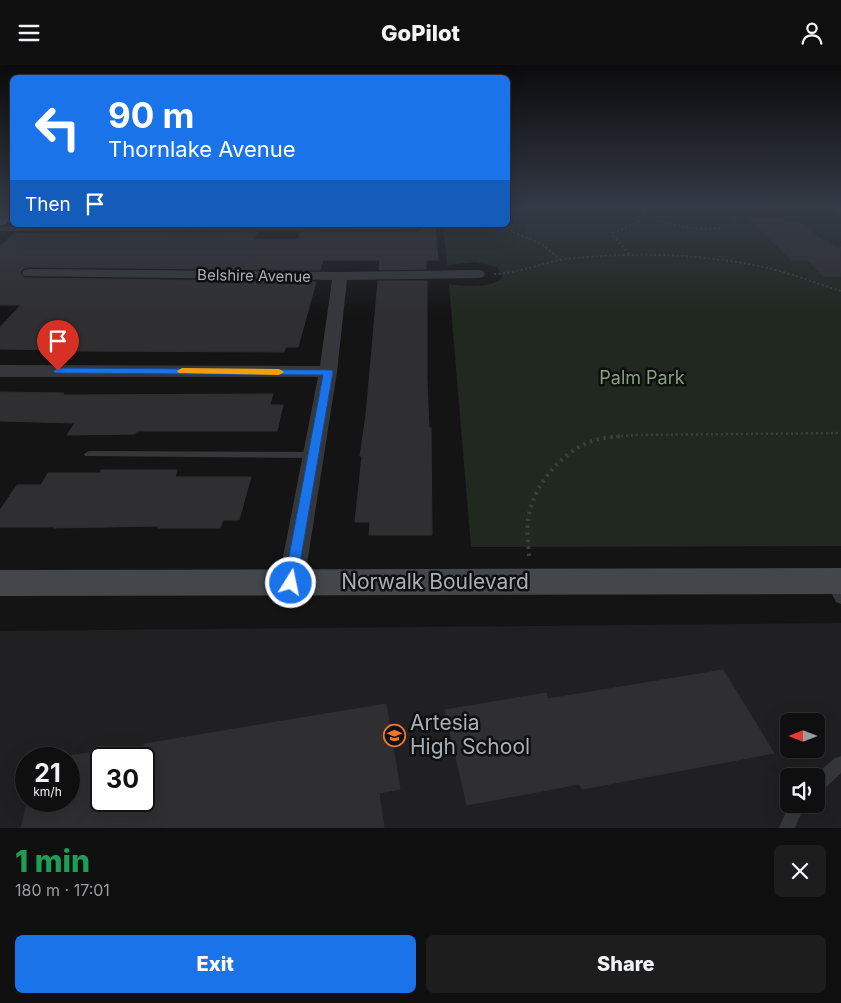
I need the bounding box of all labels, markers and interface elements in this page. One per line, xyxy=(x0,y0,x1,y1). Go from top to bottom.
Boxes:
icon: menu xyxy=(15,19,43,47)
icon: person xyxy=(798,19,826,47)
text: GoPilot xyxy=(381,20,460,46)
text: 90 m xyxy=(108,94,195,136)
icon: left xyxy=(25,95,90,160)
text: Thornlake Avenue xyxy=(108,136,296,162)
icon: arrive xyxy=(81,190,109,218)
text: Then xyxy=(25,193,71,216)
street label: Belshire Avenue xyxy=(197,265,311,286)
pin xyxy=(37,320,79,371)
icon: arrive xyxy=(44,327,72,355)
park label: Palm Park xyxy=(599,367,685,388)
position arrow xyxy=(264,556,316,608)
street label: Norwalk Boulevard xyxy=(341,569,529,594)
place label: Artesia High School xyxy=(410,710,530,759)
north arrow xyxy=(780,713,825,757)
map controls xyxy=(780,713,825,813)
school or university icon: Artesia High School xyxy=(382,723,406,747)
speed limit sign: 30 xyxy=(90,747,155,812)
text: 21 xyxy=(34,758,61,788)
button: sound xyxy=(780,768,825,813)
text: km/h xyxy=(33,784,62,799)
text: 1 min xyxy=(15,843,90,879)
button: close xyxy=(774,845,826,897)
text: 180 m · 17:01 xyxy=(15,880,110,900)
button: Exit xyxy=(15,935,416,993)
button: Share xyxy=(426,935,826,993)

